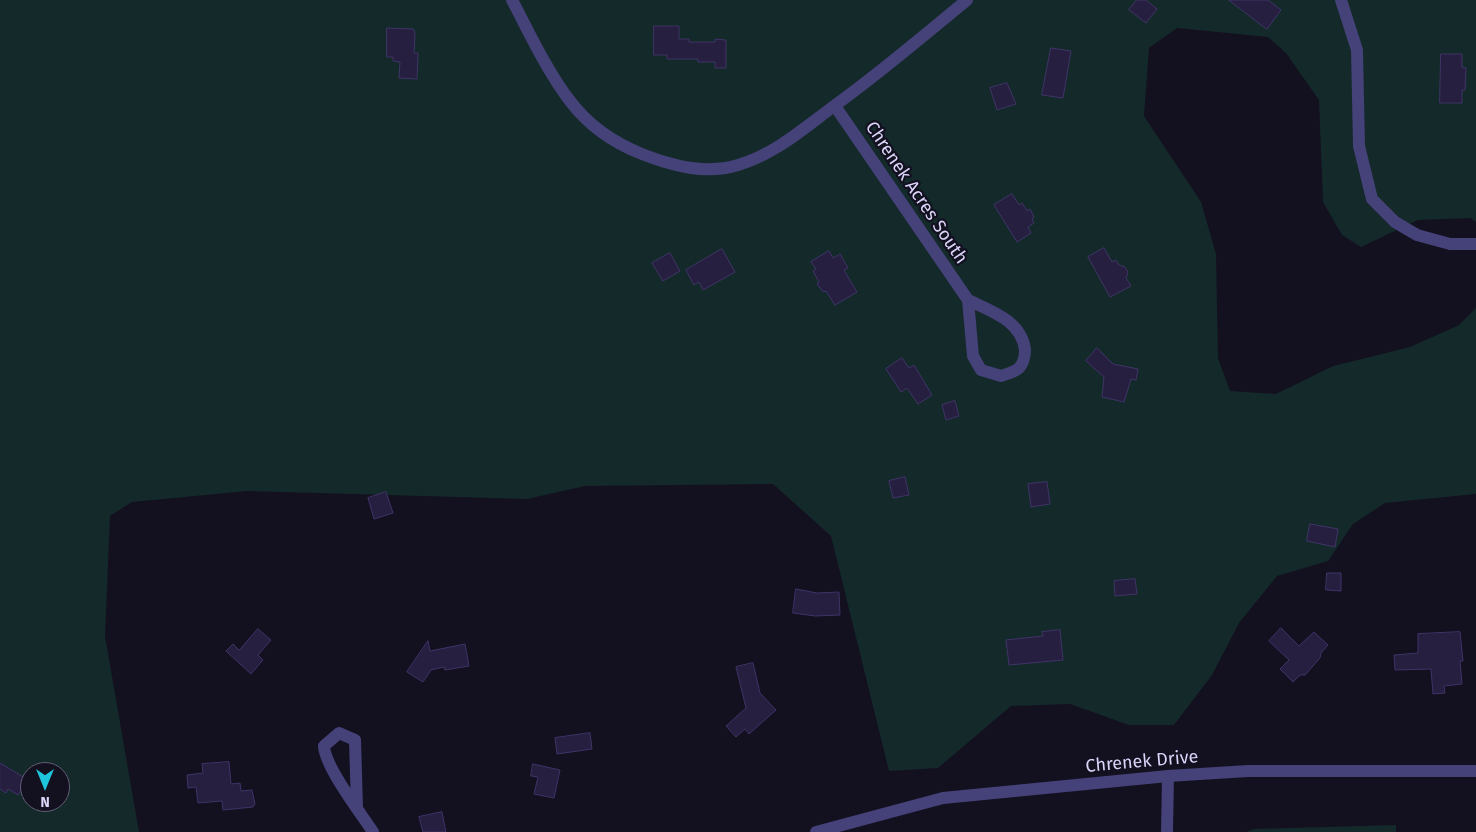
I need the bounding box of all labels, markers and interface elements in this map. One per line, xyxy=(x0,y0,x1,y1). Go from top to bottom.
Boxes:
street label: Chrenek Acres South xyxy=(860,118,972,268)
street label: Chrenek Drive xyxy=(1085,746,1199,778)
north arrow xyxy=(20,762,70,812)
text: N xyxy=(40,793,50,810)

